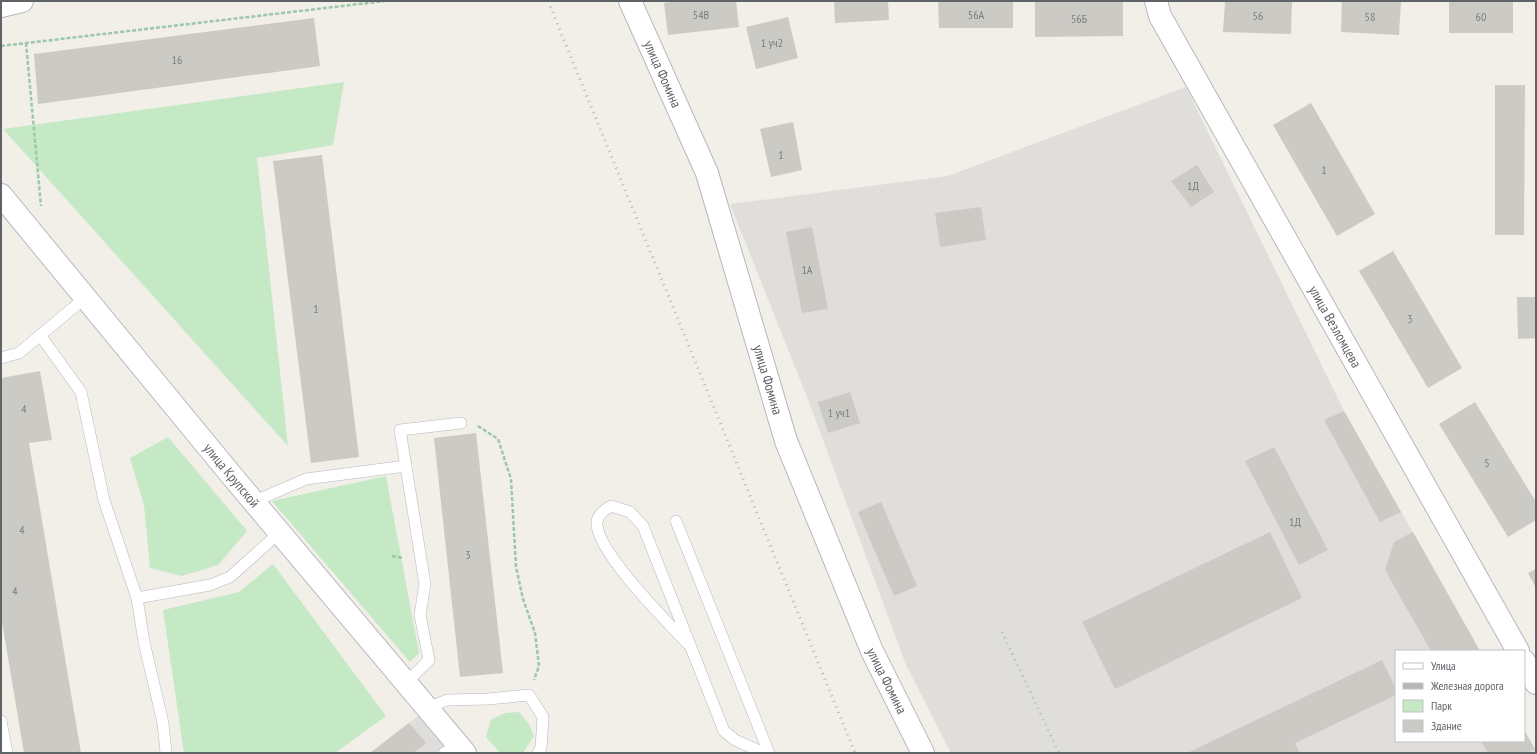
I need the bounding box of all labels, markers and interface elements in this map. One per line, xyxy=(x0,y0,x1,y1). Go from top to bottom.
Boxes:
house number: 54В xyxy=(693,7,710,22)
house number: 56А xyxy=(968,7,985,22)
house number: 56 xyxy=(1253,8,1263,23)
house number: 58 xyxy=(1365,9,1375,24)
house number: 60 xyxy=(1476,9,1486,24)
house number: 56Б xyxy=(1071,11,1087,26)
house number: 1 уч2 xyxy=(761,35,783,50)
street label: улица Фомина xyxy=(640,38,686,110)
house number: 16 xyxy=(172,52,182,67)
house number: 1 xyxy=(778,147,784,162)
house number: 1 xyxy=(1321,162,1327,177)
house number: 1Д xyxy=(1187,178,1199,193)
house number: 1А xyxy=(801,262,813,277)
street label: улица Везломцева xyxy=(1305,282,1365,371)
house number: 1 xyxy=(313,301,319,316)
house number: 3 xyxy=(1407,311,1413,326)
street label: улица Фомина xyxy=(749,343,787,417)
house number: 4 xyxy=(21,401,27,416)
house number: 1 уч1 xyxy=(828,405,850,420)
street label: улица Крупской xyxy=(200,439,264,511)
house number: 5 xyxy=(1484,455,1490,470)
house number: 1Д xyxy=(1289,514,1301,529)
house number: 4 xyxy=(19,522,25,537)
house number: 3 xyxy=(465,547,471,562)
house number: 4 xyxy=(12,583,18,598)
street label: улица Фомина xyxy=(863,645,911,717)
legend xyxy=(1395,650,1525,742)
text: Улица xyxy=(1431,658,1456,673)
text: Железная дорога xyxy=(1430,678,1504,693)
text: Парк xyxy=(1431,698,1452,713)
text: Здание xyxy=(1431,718,1462,733)

